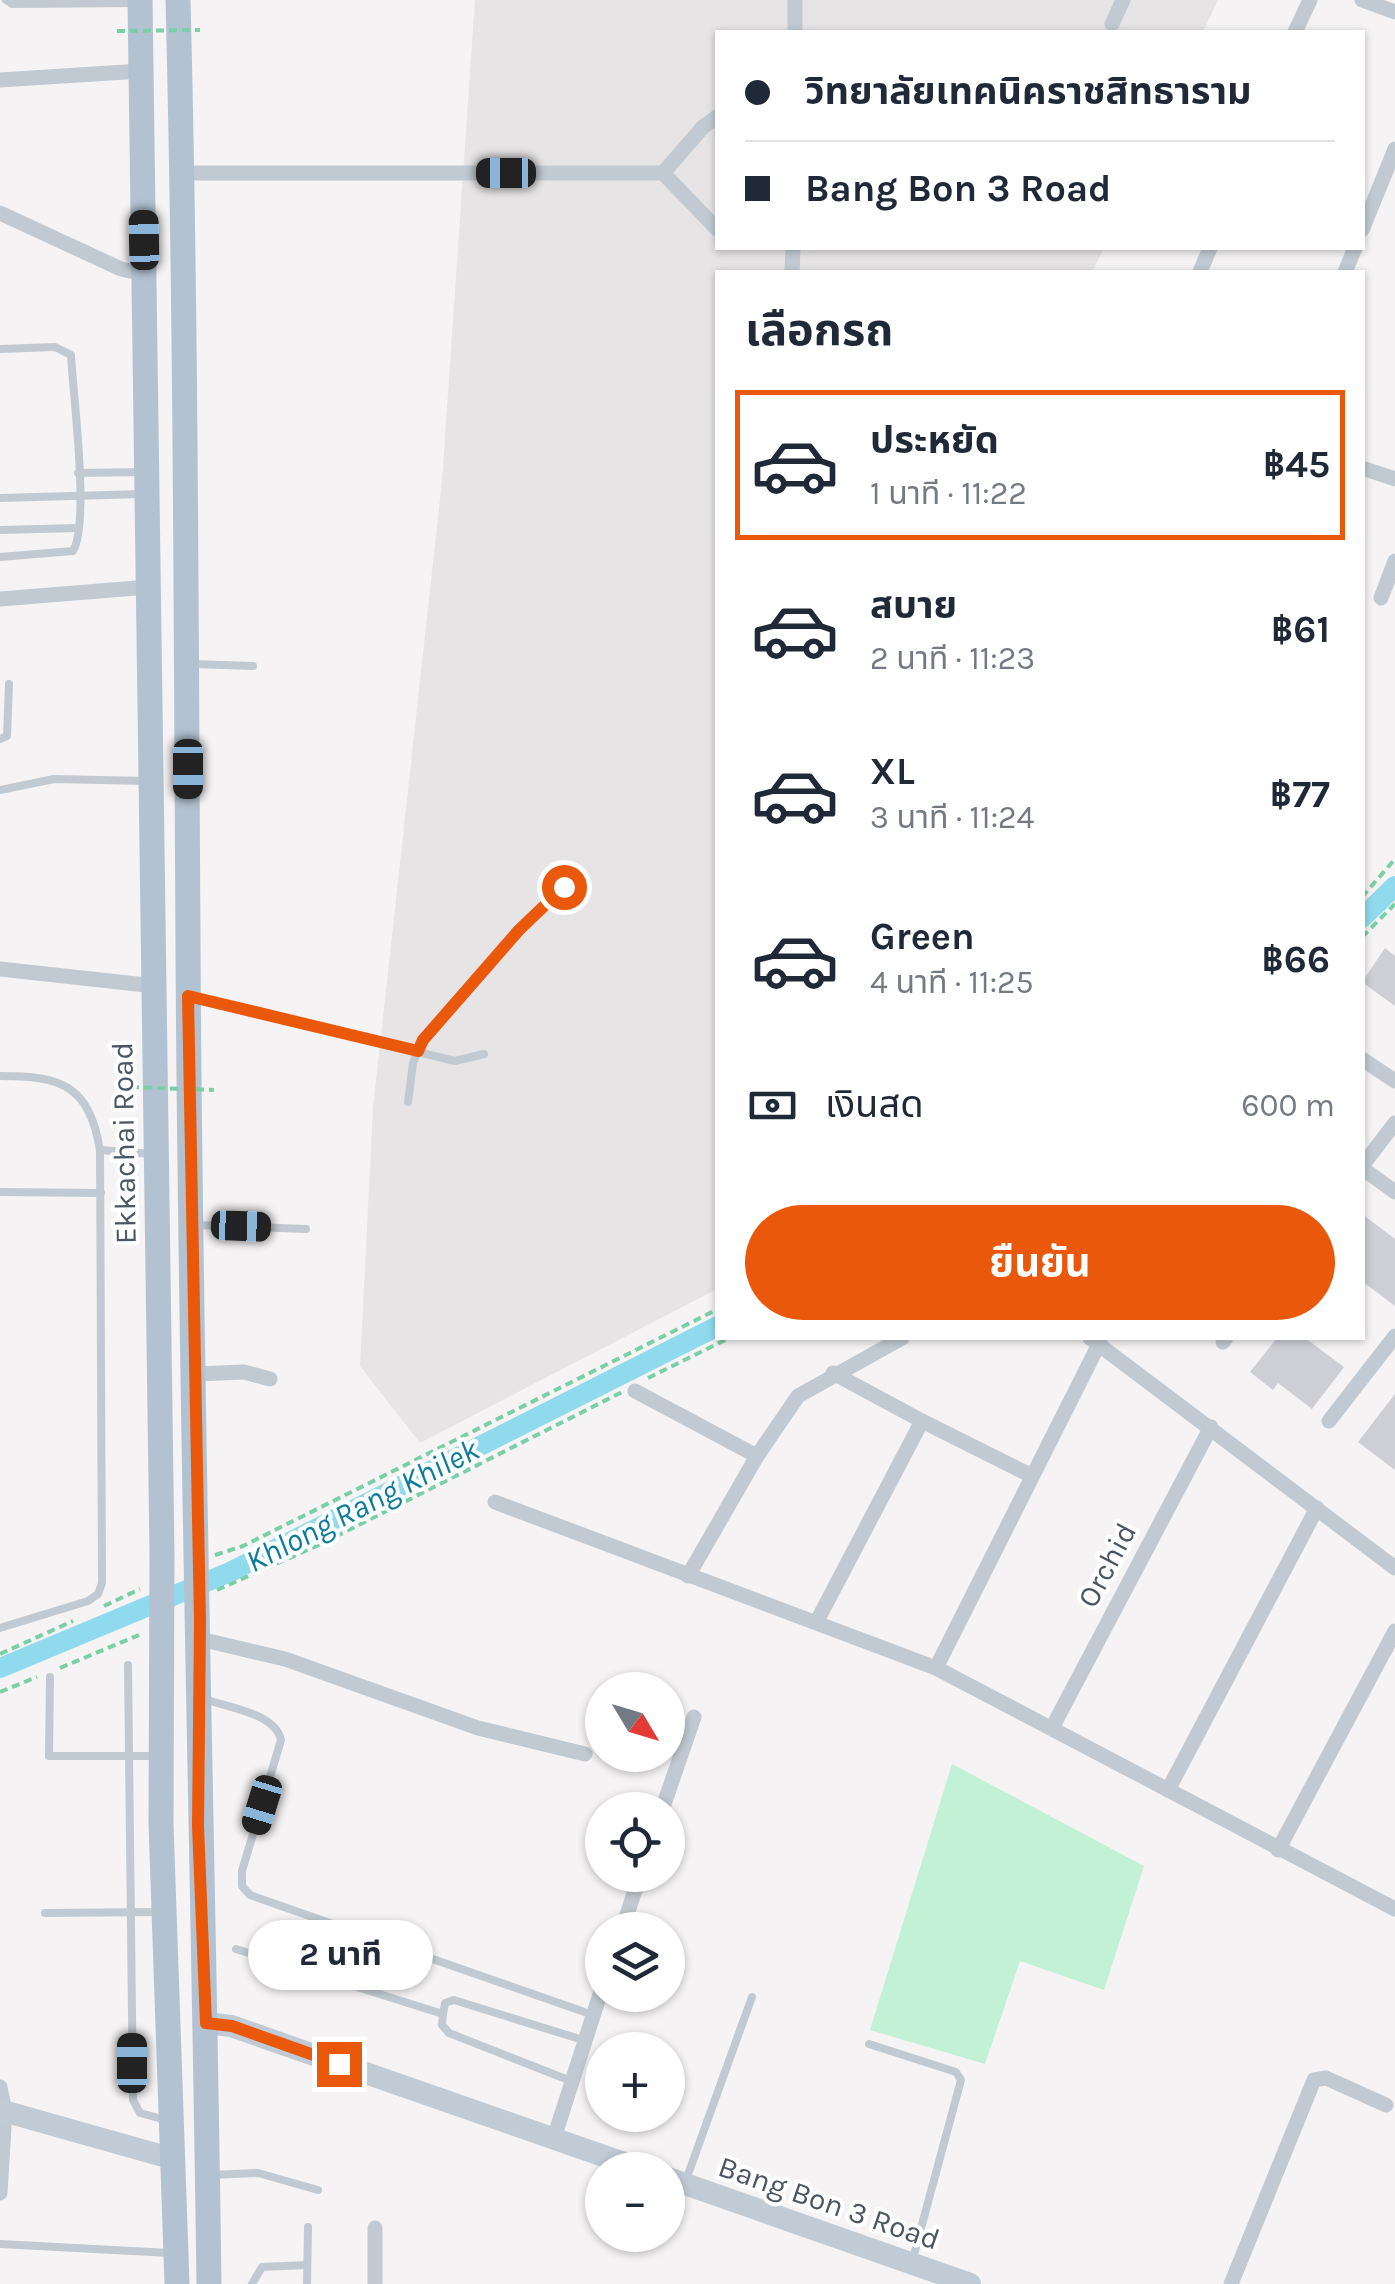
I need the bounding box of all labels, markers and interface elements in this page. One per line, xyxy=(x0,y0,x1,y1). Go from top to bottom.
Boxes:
text: วิทยาลัยเทคนิคราชสิทธาราม xyxy=(805,69,1252,114)
car xyxy=(476,158,536,188)
text: Bang Bon 3 Road xyxy=(805,166,1111,211)
car xyxy=(128,210,160,270)
text: เลือกรถ xyxy=(745,304,893,356)
text: ประหยัด xyxy=(870,418,999,463)
icon: car xyxy=(750,420,840,510)
text: ฿45 xyxy=(1263,442,1330,487)
text: 1 นาที · 11:22 xyxy=(870,475,1027,512)
text: สบาย xyxy=(870,583,957,628)
icon: car xyxy=(750,585,840,675)
text: ฿61 xyxy=(1271,607,1330,652)
text: 2 นาที · 11:23 xyxy=(870,640,1035,677)
car xyxy=(173,739,203,799)
text: XL xyxy=(870,749,915,794)
icon: car xyxy=(750,750,840,840)
text: ฿77 xyxy=(1270,772,1330,817)
text: 3 นาที · 11:24 xyxy=(870,799,1034,836)
route start xyxy=(542,865,587,910)
text: Green xyxy=(870,914,975,959)
icon: car xyxy=(750,915,840,1005)
text: ฿66 xyxy=(1262,937,1330,982)
text: 4 นาที · 11:25 xyxy=(870,964,1034,1001)
street label: Ekkachai Road xyxy=(104,1041,144,1245)
icon: cash xyxy=(745,1078,800,1133)
text: เงินสด xyxy=(825,1082,924,1127)
text: 600 m xyxy=(1241,1087,1335,1124)
button: ยืนยัน xyxy=(745,1205,1335,1320)
car xyxy=(210,1210,272,1242)
water label: Khlong Rang Khilek xyxy=(240,1430,485,1580)
street label: Orchid xyxy=(1070,1517,1144,1613)
north arrow xyxy=(585,1672,685,1772)
map controls xyxy=(585,1672,685,2252)
car xyxy=(239,1772,285,1838)
button: locate xyxy=(585,1792,685,1892)
button: layers xyxy=(585,1912,685,2012)
callout: 2 นาที xyxy=(246,1919,432,1989)
text: 2 นาที xyxy=(299,1936,382,1973)
button: + xyxy=(585,2032,685,2132)
car xyxy=(117,2033,147,2093)
route end xyxy=(317,2042,362,2087)
street label: Bang Bon 3 Road xyxy=(714,2148,944,2258)
button: − xyxy=(585,2152,685,2252)

